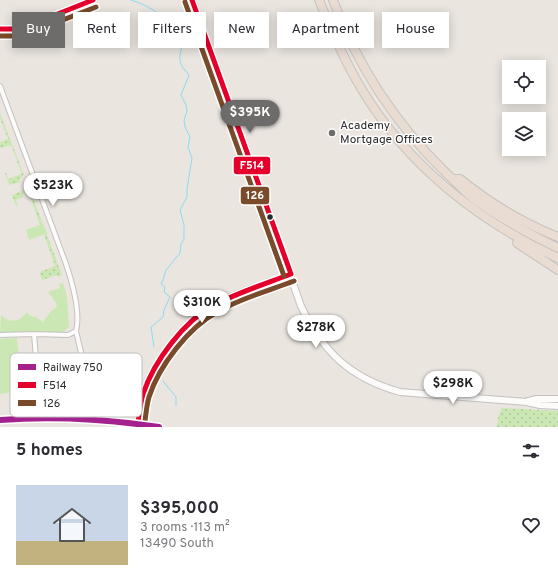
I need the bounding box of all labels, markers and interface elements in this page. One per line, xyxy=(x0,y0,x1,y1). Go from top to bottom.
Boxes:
chip: Buy xyxy=(12,12,65,48)
chip: Rent xyxy=(73,12,130,48)
chip: Filters xyxy=(138,12,206,48)
chip: New xyxy=(214,12,269,48)
chip: Apartment xyxy=(277,12,374,48)
chip: House xyxy=(382,12,449,48)
map controls xyxy=(502,60,546,156)
button: locate xyxy=(502,60,546,104)
pin: $395K xyxy=(222,100,278,134)
text: $395K xyxy=(230,105,270,121)
button: layers xyxy=(502,112,546,156)
place label: Academy Mortgage Offices xyxy=(340,118,433,148)
marker: Academy Mortgage Offices xyxy=(327,128,337,138)
line badge: F514 xyxy=(233,156,271,175)
text: F514 xyxy=(240,159,264,173)
pin: $523K xyxy=(25,173,81,207)
text: $523K xyxy=(33,178,73,194)
line badge: 126 xyxy=(240,186,270,205)
text: 126 xyxy=(246,189,264,203)
unlabelled marker xyxy=(265,212,275,222)
pin: $310K xyxy=(174,290,230,324)
text: $310K xyxy=(183,295,221,311)
pin: $278K xyxy=(288,315,344,349)
text: $278K xyxy=(296,320,336,336)
legend xyxy=(10,353,142,417)
text: Railway 750 xyxy=(43,361,103,375)
pin: $298K xyxy=(425,371,481,405)
text: $298K xyxy=(432,376,474,392)
text: F514 xyxy=(43,379,67,393)
text: 126 xyxy=(43,397,60,411)
text: 5 homes xyxy=(16,440,83,462)
icon: filters xyxy=(520,440,542,462)
text: $395,000 xyxy=(140,498,219,520)
icon: home xyxy=(48,501,96,549)
icon: heart xyxy=(520,514,542,536)
text: 3 rooms · 113 m² xyxy=(140,520,230,536)
text: 13490 South xyxy=(140,536,214,552)

